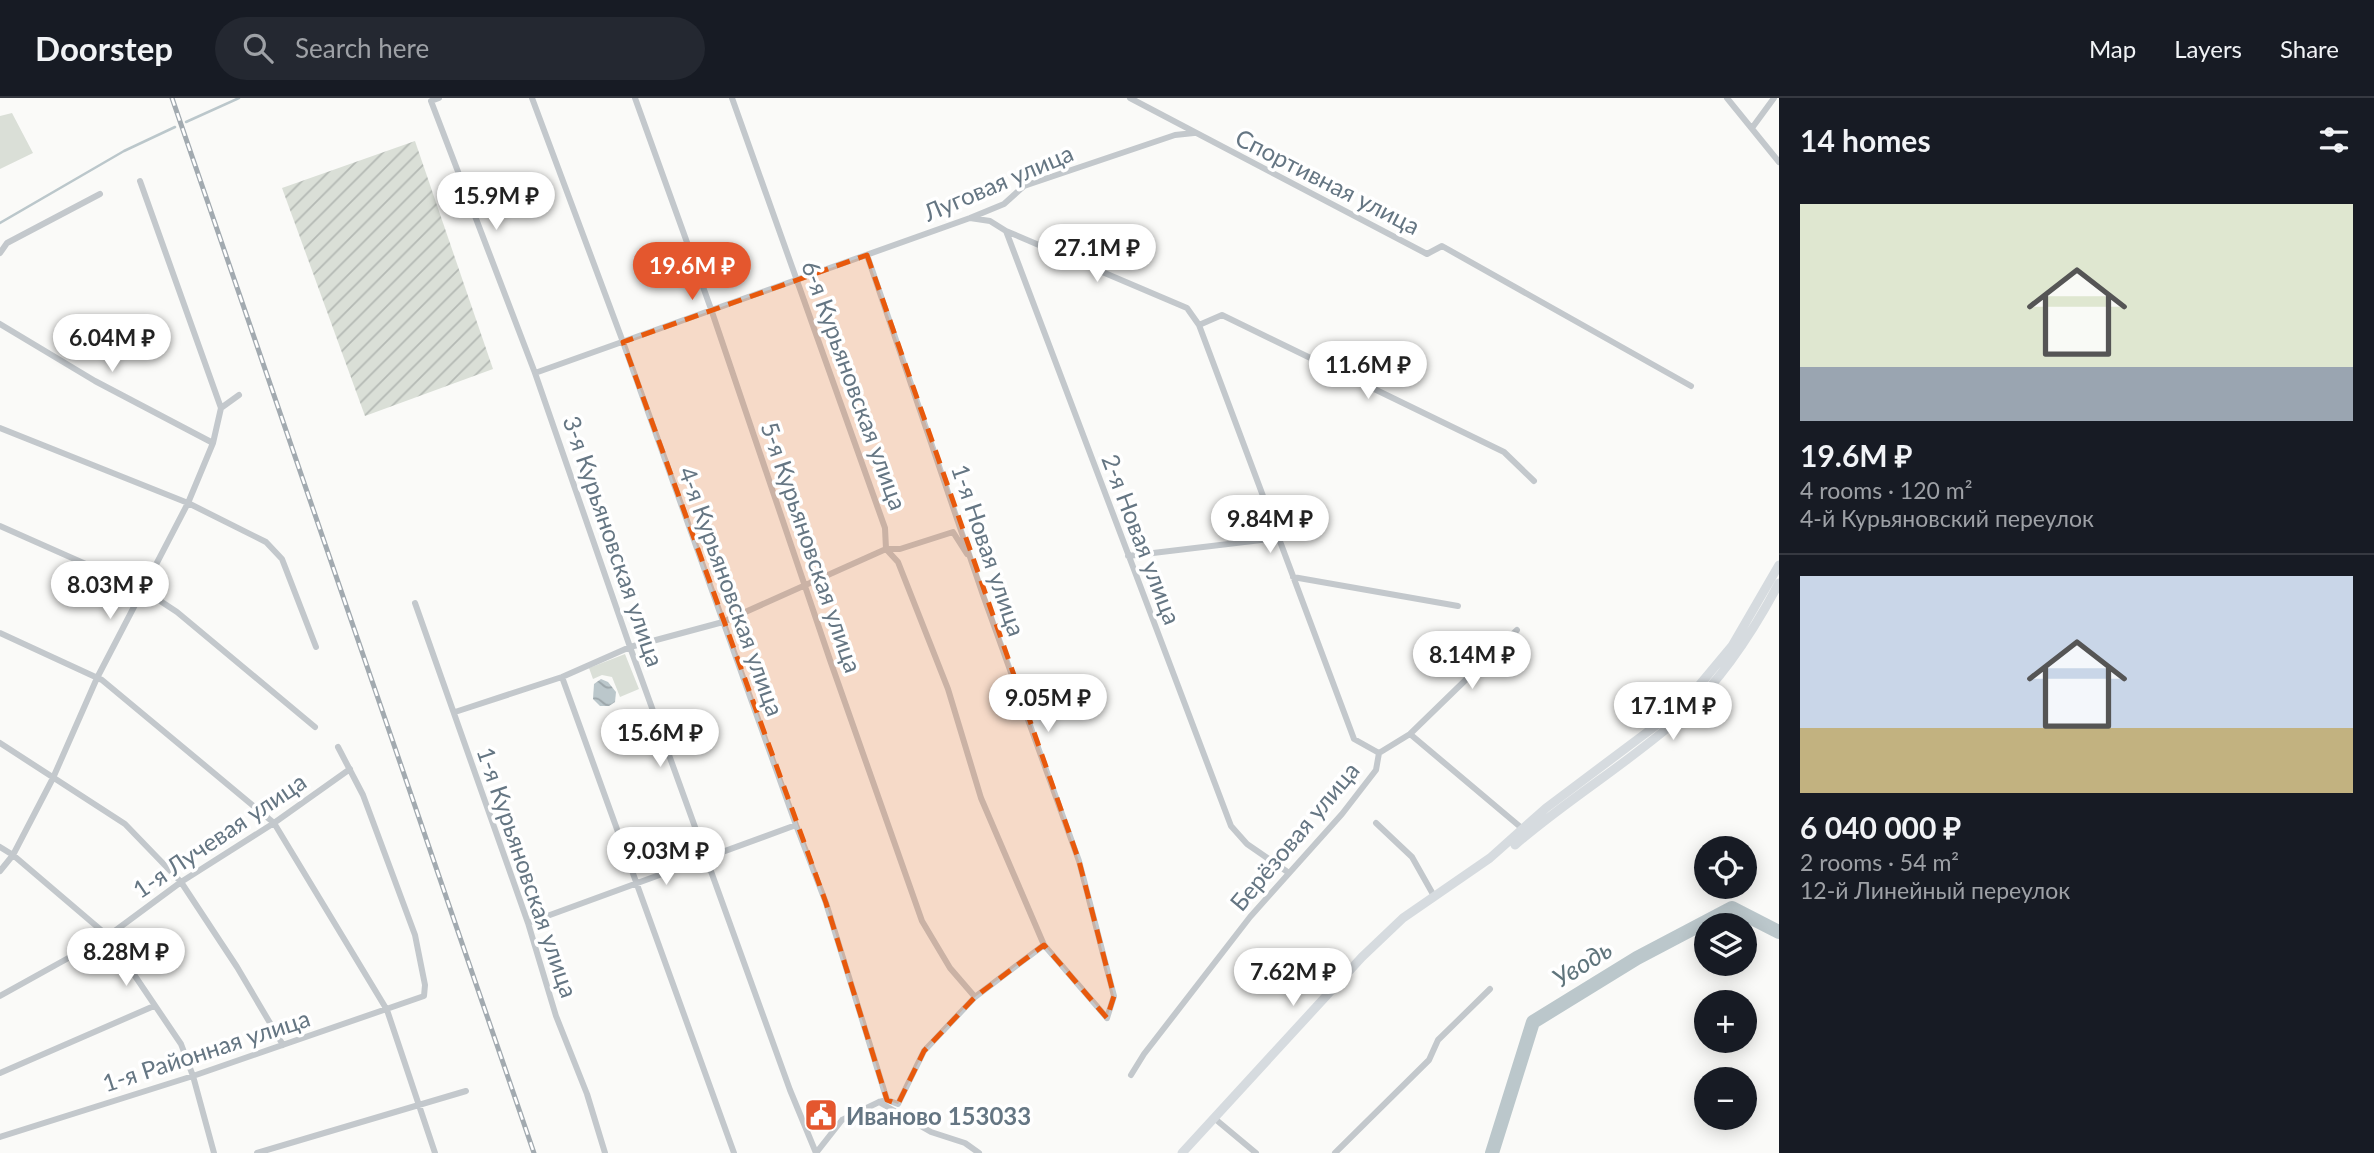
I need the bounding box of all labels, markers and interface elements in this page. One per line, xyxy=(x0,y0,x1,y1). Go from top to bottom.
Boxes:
search box xyxy=(215,17,705,80)
text: Doorstep xyxy=(35,28,173,68)
icon: search xyxy=(239,29,277,67)
text: Search here xyxy=(295,32,429,64)
text: Map xyxy=(2089,34,2136,63)
text: Layers xyxy=(2174,34,2242,63)
text: Share xyxy=(2280,34,2339,63)
icon: filters xyxy=(2315,121,2353,159)
street label: Спортивная улица xyxy=(1231,122,1425,240)
text: 14 homes xyxy=(1800,122,1931,158)
street label: Луговая улица xyxy=(918,137,1077,227)
pin: 15.9M ₽ xyxy=(431,172,561,232)
text: 15.9M ₽ xyxy=(453,181,539,209)
pin: 27.1M ₽ xyxy=(1032,225,1162,284)
text: 27.1M ₽ xyxy=(1054,233,1140,261)
pin: 19.6M ₽ xyxy=(627,242,757,302)
icon: home xyxy=(2014,249,2140,375)
text: 19.6M ₽ xyxy=(649,251,735,279)
street label: 6-я Курьяновская улица xyxy=(796,256,914,514)
pin: 6.04M ₽ xyxy=(47,314,177,374)
text: 6.04M ₽ xyxy=(69,323,155,351)
pin: 11.6M ₽ xyxy=(1303,342,1433,401)
text: 11.6M ₽ xyxy=(1325,350,1411,378)
street label: 3-я Курьяновская улица xyxy=(557,412,671,670)
street label: 5-я Курьяновская улица xyxy=(755,418,869,676)
text: 19.6M ₽ xyxy=(1800,437,1912,473)
street label: 2-я Новая улица xyxy=(1096,450,1188,628)
street label: 1-я Новая улица xyxy=(946,460,1032,640)
street label: 4-я Курьяновская улица xyxy=(673,462,791,720)
text: 4 rooms · 120 m² xyxy=(1800,476,1972,504)
pin: 9.84M ₽ xyxy=(1205,496,1335,555)
text: 9.84M ₽ xyxy=(1227,504,1313,532)
text: 4-й Курьяновский переулок xyxy=(1800,504,2094,532)
pin: 8.03M ₽ xyxy=(45,561,175,621)
text: 8.03M ₽ xyxy=(67,570,153,598)
icon: home xyxy=(2014,621,2140,747)
pin: 8.14M ₽ xyxy=(1407,632,1537,691)
text: 8.14M ₽ xyxy=(1429,640,1515,668)
pin: 9.05M ₽ xyxy=(983,674,1113,734)
pin: 17.1M ₽ xyxy=(1608,682,1738,742)
text: 9.05M ₽ xyxy=(1005,683,1091,711)
text: 17.1M ₽ xyxy=(1630,691,1716,719)
pin: 15.6M ₽ xyxy=(595,710,725,769)
text: 15.6M ₽ xyxy=(617,718,703,746)
street label: 1-я Курьяновская улица xyxy=(471,743,585,1001)
street label: Берёзовая улица xyxy=(1223,756,1365,916)
street label: 1-я Лучевая улица xyxy=(127,766,311,904)
text: 6 040 000 ₽ xyxy=(1800,809,1961,845)
pin: 9.03M ₽ xyxy=(601,828,731,887)
text: 9.03M ₽ xyxy=(623,836,709,864)
map controls xyxy=(1694,836,1757,1130)
button: locate xyxy=(1694,836,1757,899)
text: 2 rooms · 54 m² xyxy=(1800,848,1959,876)
text: 12-й Линейный переулок xyxy=(1800,876,2070,904)
button: layers xyxy=(1694,913,1757,976)
pin: 8.28M ₽ xyxy=(61,928,191,988)
water label: Уводь xyxy=(1546,932,1618,994)
text: 8.28M ₽ xyxy=(83,937,169,965)
pin: 7.62M ₽ xyxy=(1228,948,1358,1008)
text: 7.62M ₽ xyxy=(1250,957,1336,985)
button: + xyxy=(1694,990,1757,1053)
street label: 1-я Районная улица xyxy=(98,1003,314,1097)
button: − xyxy=(1694,1067,1757,1130)
public building icon: Иваново 153033 xyxy=(802,1096,840,1134)
place label: Иваново 153033 xyxy=(846,1101,1031,1130)

